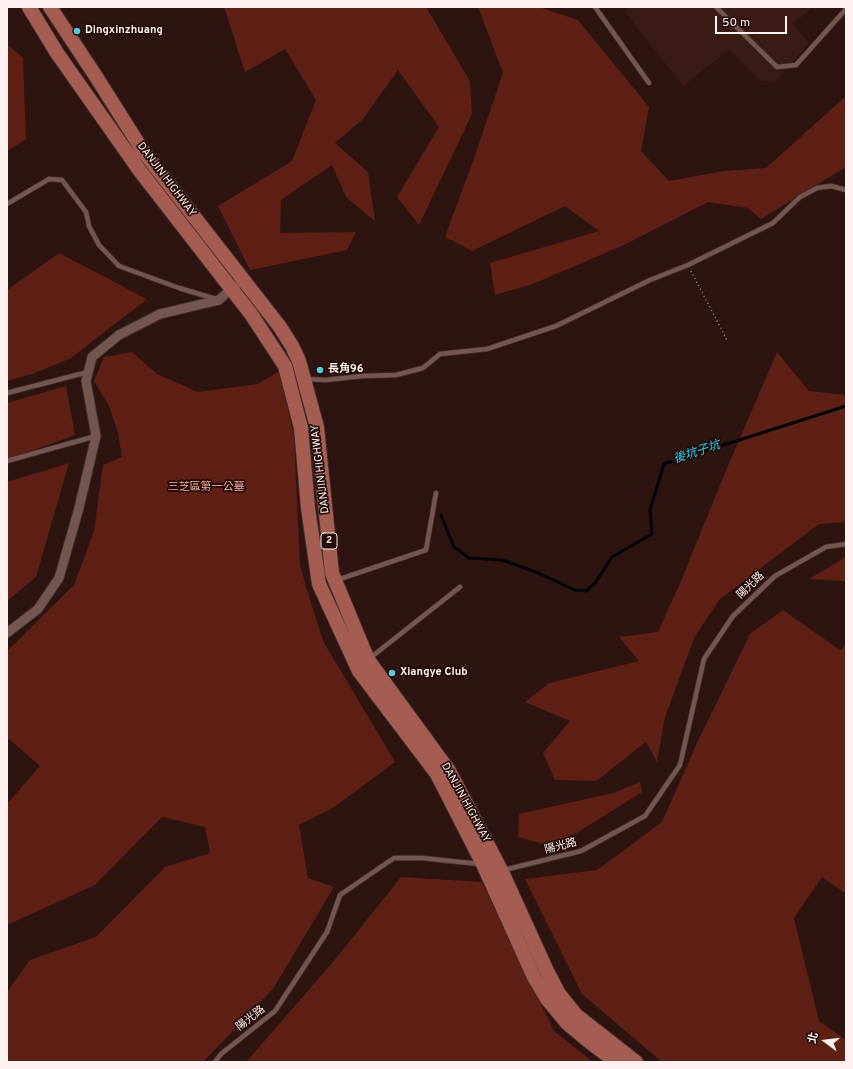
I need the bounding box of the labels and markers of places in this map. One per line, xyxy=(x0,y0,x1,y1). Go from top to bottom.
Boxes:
place label: Dingxinzhuang xyxy=(85,24,163,38)
marker: Dingxinzhuang xyxy=(72,26,82,36)
place label: 長角96 xyxy=(328,363,364,377)
marker: 長角96 xyxy=(315,365,325,375)
place label: Xiangye Club xyxy=(400,666,468,680)
marker: Xiangye Club xyxy=(387,668,397,678)

